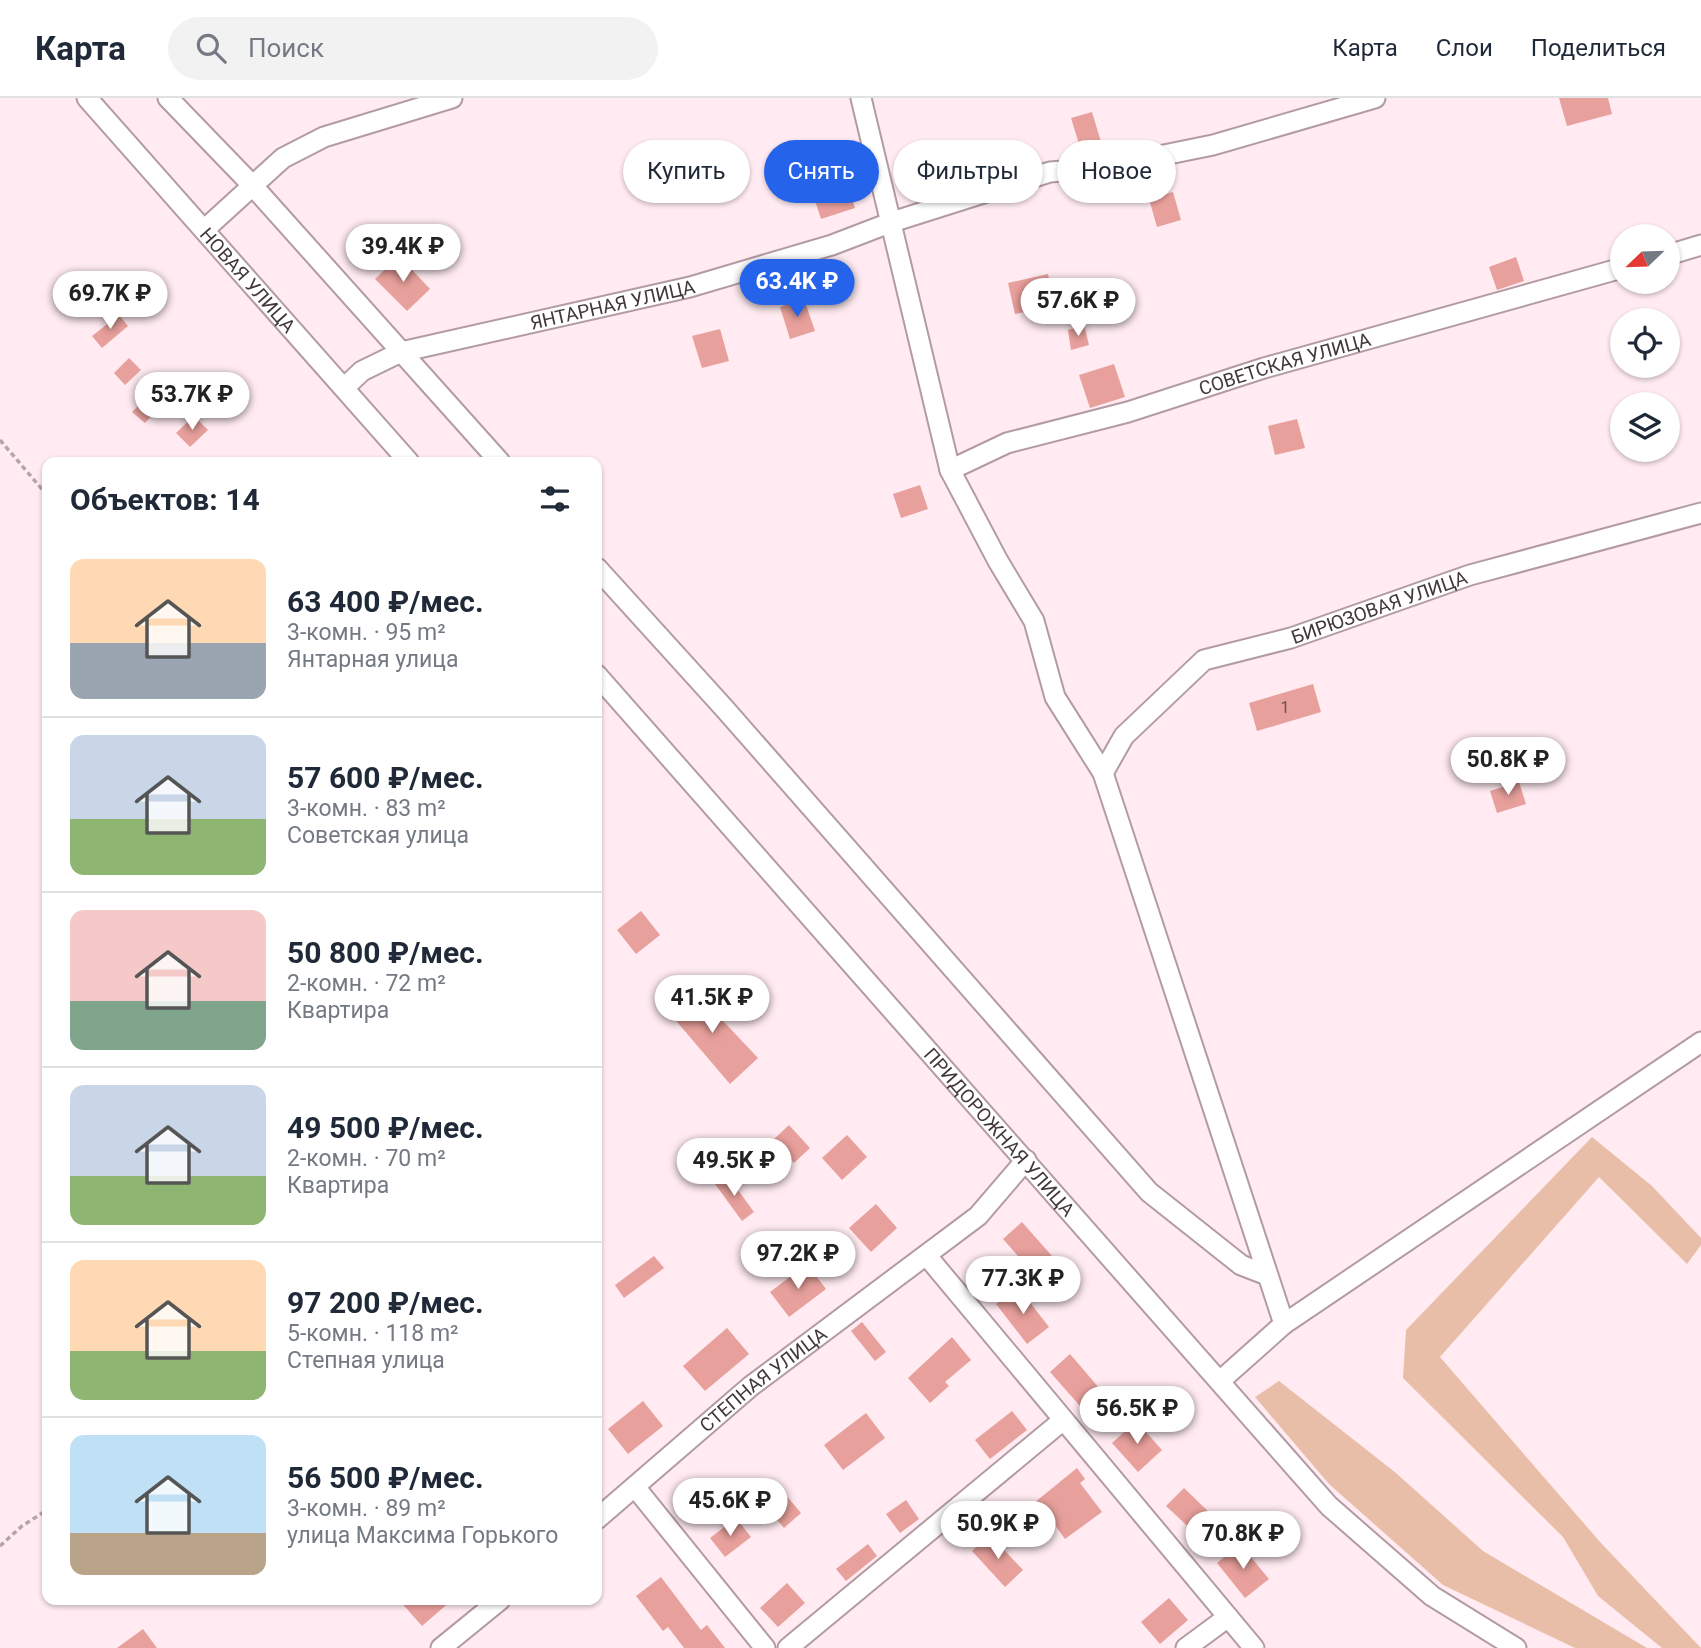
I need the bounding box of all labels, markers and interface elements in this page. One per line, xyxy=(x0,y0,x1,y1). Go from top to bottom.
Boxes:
search box xyxy=(168,17,658,80)
text: Карта xyxy=(35,29,126,68)
icon: search xyxy=(192,29,230,67)
text: Поиск xyxy=(248,33,324,63)
text: Карта xyxy=(1332,34,1398,62)
text: Слои xyxy=(1436,34,1493,62)
text: Поделиться xyxy=(1531,34,1666,62)
chip: Купить xyxy=(623,140,750,203)
chip: Снять xyxy=(764,140,879,203)
chip: Фильтры xyxy=(893,140,1043,203)
chip: Новое xyxy=(1057,140,1176,203)
street label: НОВАЯ УЛИЦА xyxy=(195,223,301,338)
north arrow xyxy=(1610,224,1680,294)
map controls xyxy=(1610,224,1680,462)
pin: 39.4K ₽ xyxy=(338,225,468,284)
text: 39.4K ₽ xyxy=(362,233,444,260)
pin: 63.4K ₽ xyxy=(732,260,862,319)
text: 63.4K ₽ xyxy=(756,268,838,295)
pin: 69.7K ₽ xyxy=(45,272,175,331)
street label: ЯНТАРНАЯ УЛИЦА xyxy=(528,275,698,334)
pin: 57.6K ₽ xyxy=(1013,278,1143,338)
text: 69.7K ₽ xyxy=(69,280,151,307)
text: 57.6K ₽ xyxy=(1037,287,1119,314)
button: locate xyxy=(1610,308,1680,378)
street label: СОВЕТСКАЯ УЛИЦА xyxy=(1196,327,1374,400)
pin: 53.7K ₽ xyxy=(127,372,257,432)
text: 53.7K ₽ xyxy=(151,381,233,408)
button: layers xyxy=(1610,392,1680,462)
icon: filters xyxy=(536,480,574,518)
text: Объектов: 14 xyxy=(70,482,260,517)
street label: БИРЮЗОВАЯ УЛИЦА xyxy=(1288,565,1471,649)
text: 63 400 ₽/мес. xyxy=(287,584,484,619)
icon: home xyxy=(126,587,210,671)
text: 3-комн. · 95 m² xyxy=(287,619,446,646)
text: Янтарная улица xyxy=(287,646,458,673)
house number: 1 xyxy=(1281,698,1290,717)
pin: 50.8K ₽ xyxy=(1443,738,1573,797)
text: 50.8K ₽ xyxy=(1467,746,1549,773)
text: 57 600 ₽/мес. xyxy=(287,760,484,795)
icon: home xyxy=(126,763,210,847)
text: 3-комн. · 83 m² xyxy=(287,795,446,822)
text: Советская улица xyxy=(287,822,469,849)
text: 50 800 ₽/мес. xyxy=(287,935,484,970)
icon: home xyxy=(126,938,210,1022)
text: 2-комн. · 72 m² xyxy=(287,970,446,997)
pin: 41.5K ₽ xyxy=(647,976,777,1035)
text: 41.5K ₽ xyxy=(671,984,753,1011)
text: Квартира xyxy=(287,997,389,1024)
street label: ПРИДОРОЖНАЯ УЛИЦА xyxy=(919,1043,1080,1221)
text: 49 500 ₽/мес. xyxy=(287,1110,484,1145)
icon: home xyxy=(126,1113,210,1197)
pin: 49.5K ₽ xyxy=(669,1138,799,1198)
text: 2-комн. · 70 m² xyxy=(287,1145,446,1172)
text: 49.5K ₽ xyxy=(693,1147,775,1174)
text: Квартира xyxy=(287,1172,389,1199)
pin: 97.2K ₽ xyxy=(733,1232,863,1291)
text: 97.2K ₽ xyxy=(757,1240,839,1267)
pin: 77.3K ₽ xyxy=(958,1256,1088,1316)
text: 77.3K ₽ xyxy=(982,1265,1064,1292)
text: 97 200 ₽/мес. xyxy=(287,1285,484,1320)
icon: home xyxy=(126,1288,210,1372)
text: 5-комн. · 118 m² xyxy=(287,1320,459,1347)
street label: СТЕПНАЯ УЛИЦА xyxy=(695,1322,832,1437)
text: Степная улица xyxy=(287,1347,445,1374)
pin: 56.5K ₽ xyxy=(1072,1386,1202,1446)
text: 56.5K ₽ xyxy=(1096,1395,1178,1422)
text: 56 500 ₽/мес. xyxy=(287,1460,484,1495)
icon: home xyxy=(126,1463,210,1547)
pin: 45.6K ₽ xyxy=(665,1478,795,1538)
text: 45.6K ₽ xyxy=(689,1487,771,1514)
text: 3-комн. · 89 m² xyxy=(287,1495,446,1522)
pin: 50.9K ₽ xyxy=(933,1502,1063,1561)
text: 50.9K ₽ xyxy=(957,1510,1039,1537)
pin: 70.8K ₽ xyxy=(1178,1512,1308,1571)
text: 70.8K ₽ xyxy=(1202,1520,1284,1547)
text: улица Максима Горького xyxy=(287,1522,558,1549)

